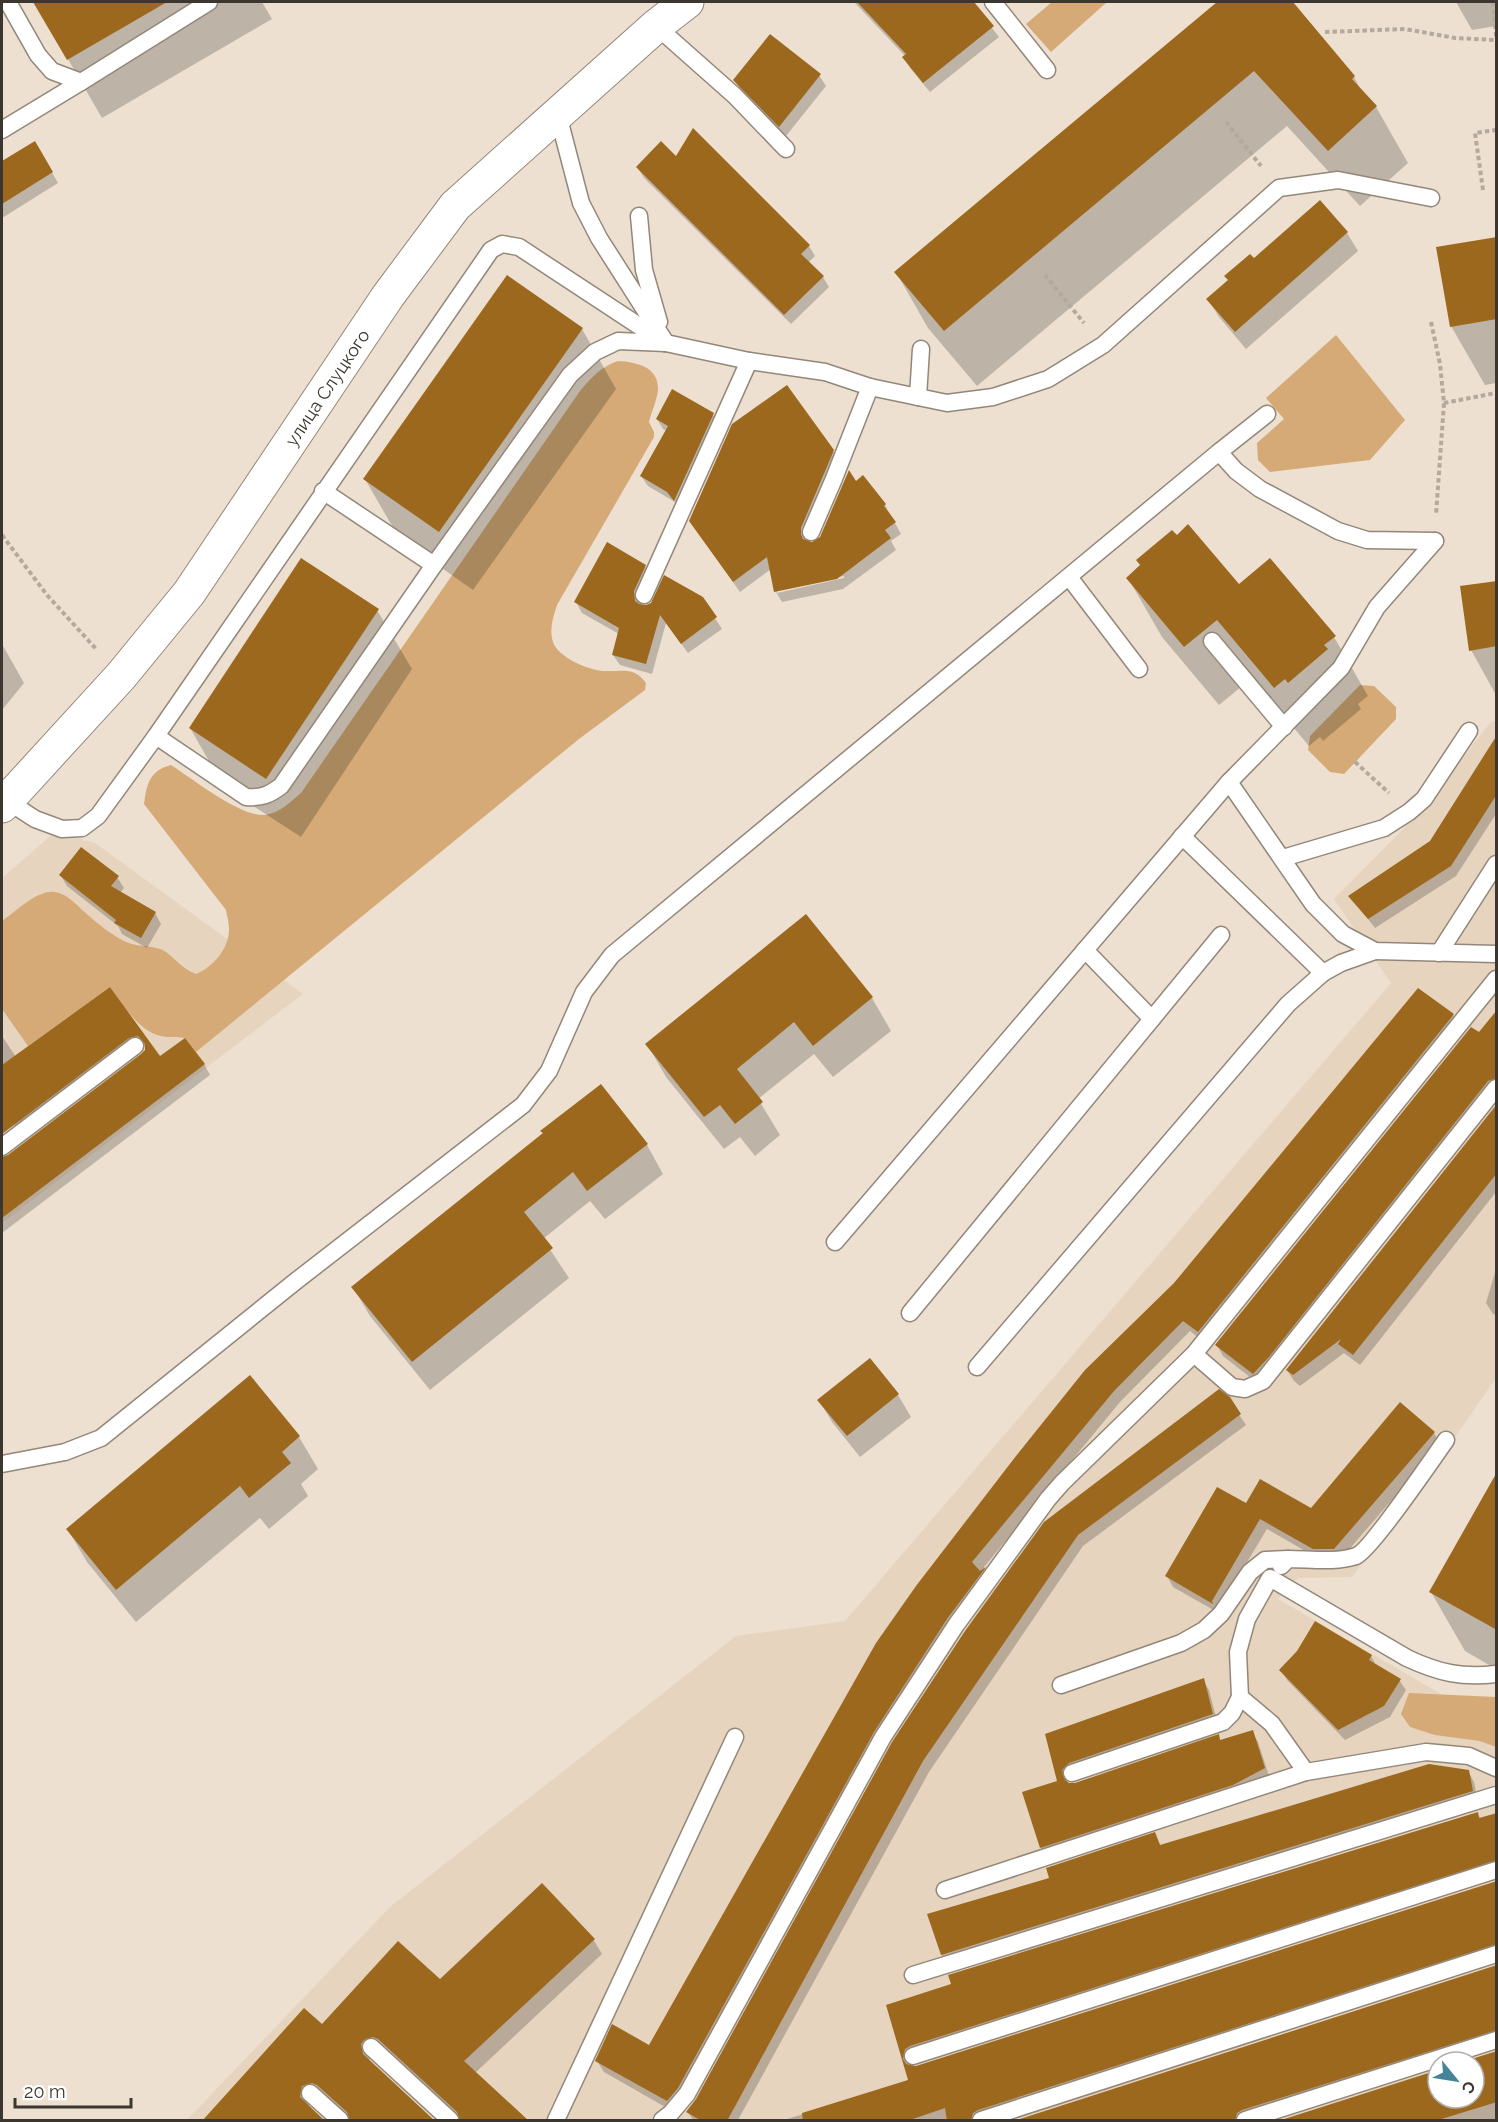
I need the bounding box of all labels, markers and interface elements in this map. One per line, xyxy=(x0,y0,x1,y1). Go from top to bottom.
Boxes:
street label: улица Слуцкого xyxy=(280,325,373,450)
north arrow xyxy=(1426,2050,1486,2110)
scale bar xyxy=(15,2071,130,2109)
text: С xyxy=(1458,2078,1480,2097)
text: 20 m xyxy=(24,2081,66,2102)

